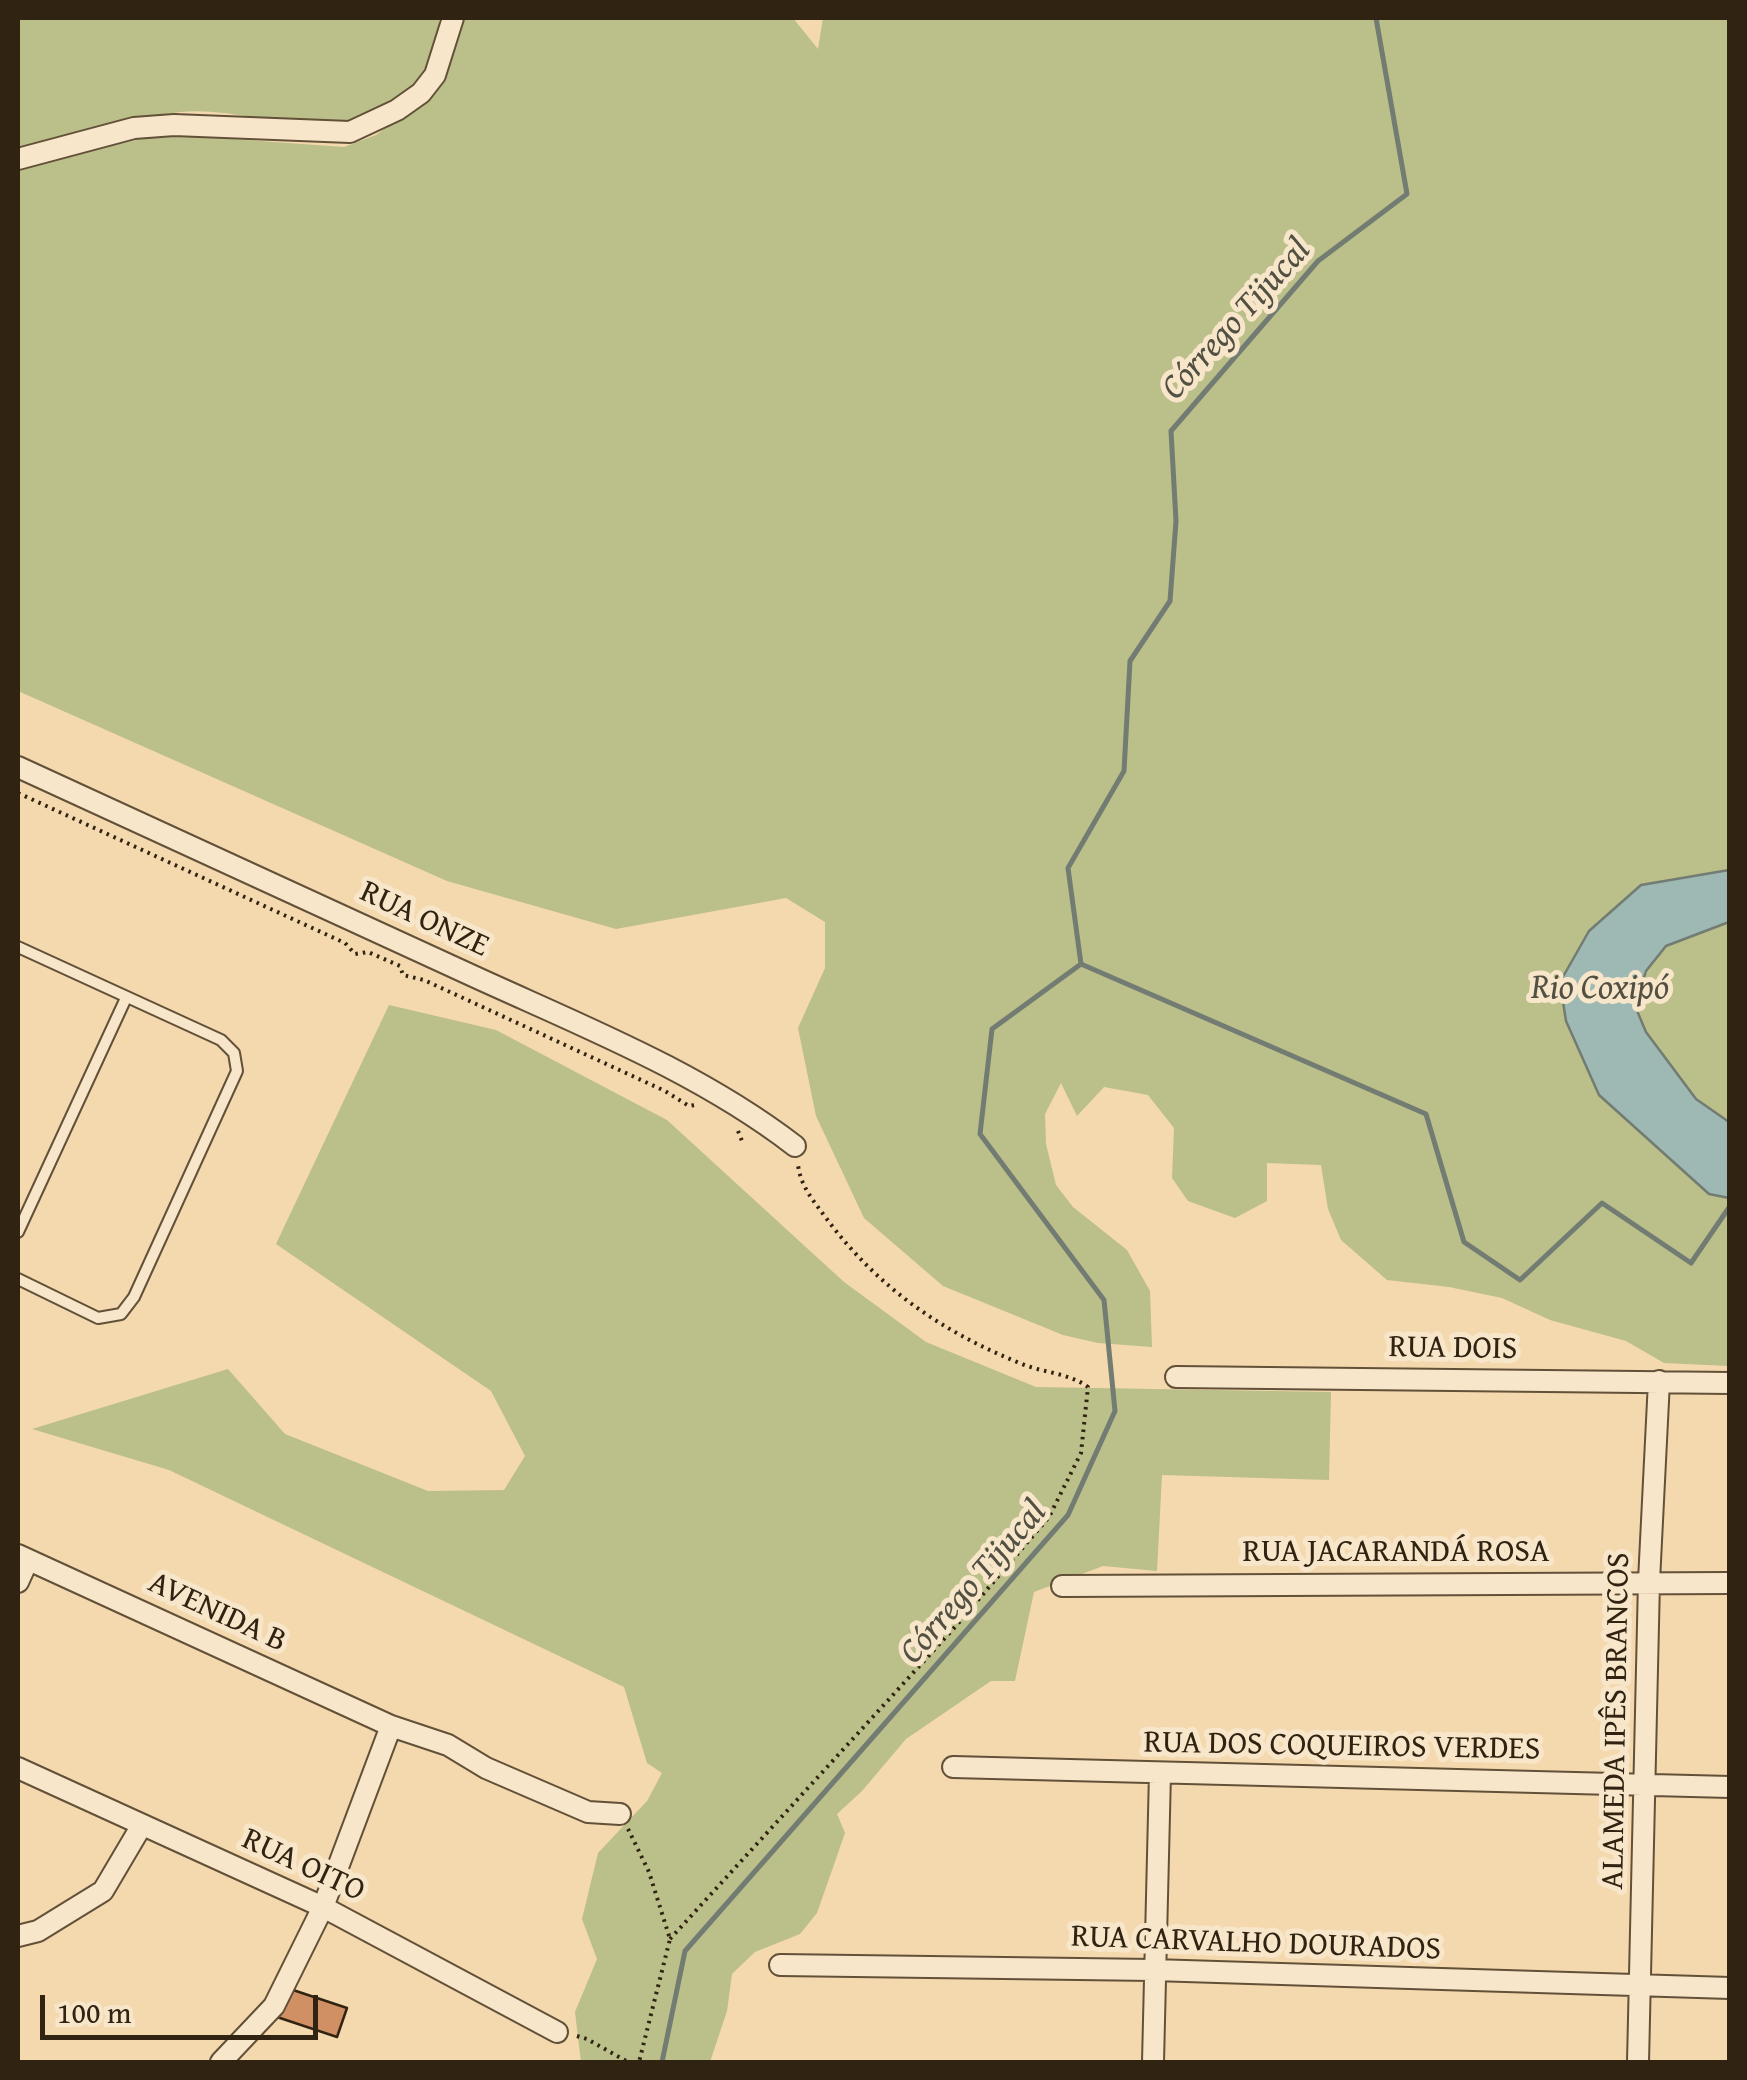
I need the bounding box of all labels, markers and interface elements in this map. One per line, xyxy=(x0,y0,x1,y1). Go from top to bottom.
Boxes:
water label: Córrego Tijucal xyxy=(1154,231,1320,409)
street label: RUA ONZE xyxy=(353,873,495,967)
water label: Rio Coxipó xyxy=(1531,968,1669,1010)
street label: RUA DOIS xyxy=(1388,1329,1518,1369)
water label: Córrego Tijucal xyxy=(892,1493,1056,1673)
street label: RUA JACARANDÁ ROSA xyxy=(1243,1534,1549,1572)
street label: ALAMEDA IPÊS BRANCOS xyxy=(1595,1552,1639,1890)
street label: AVENIDA B xyxy=(142,1564,292,1662)
street label: RUA DOS COQUEIROS VERDES xyxy=(1143,1724,1541,1770)
street label: RUA OITO xyxy=(236,1821,370,1911)
street label: RUA CARVALHO DOURADOS xyxy=(1070,1918,1442,1970)
scale bar xyxy=(45,1975,322,2037)
text: 100 m xyxy=(57,1990,131,2034)

